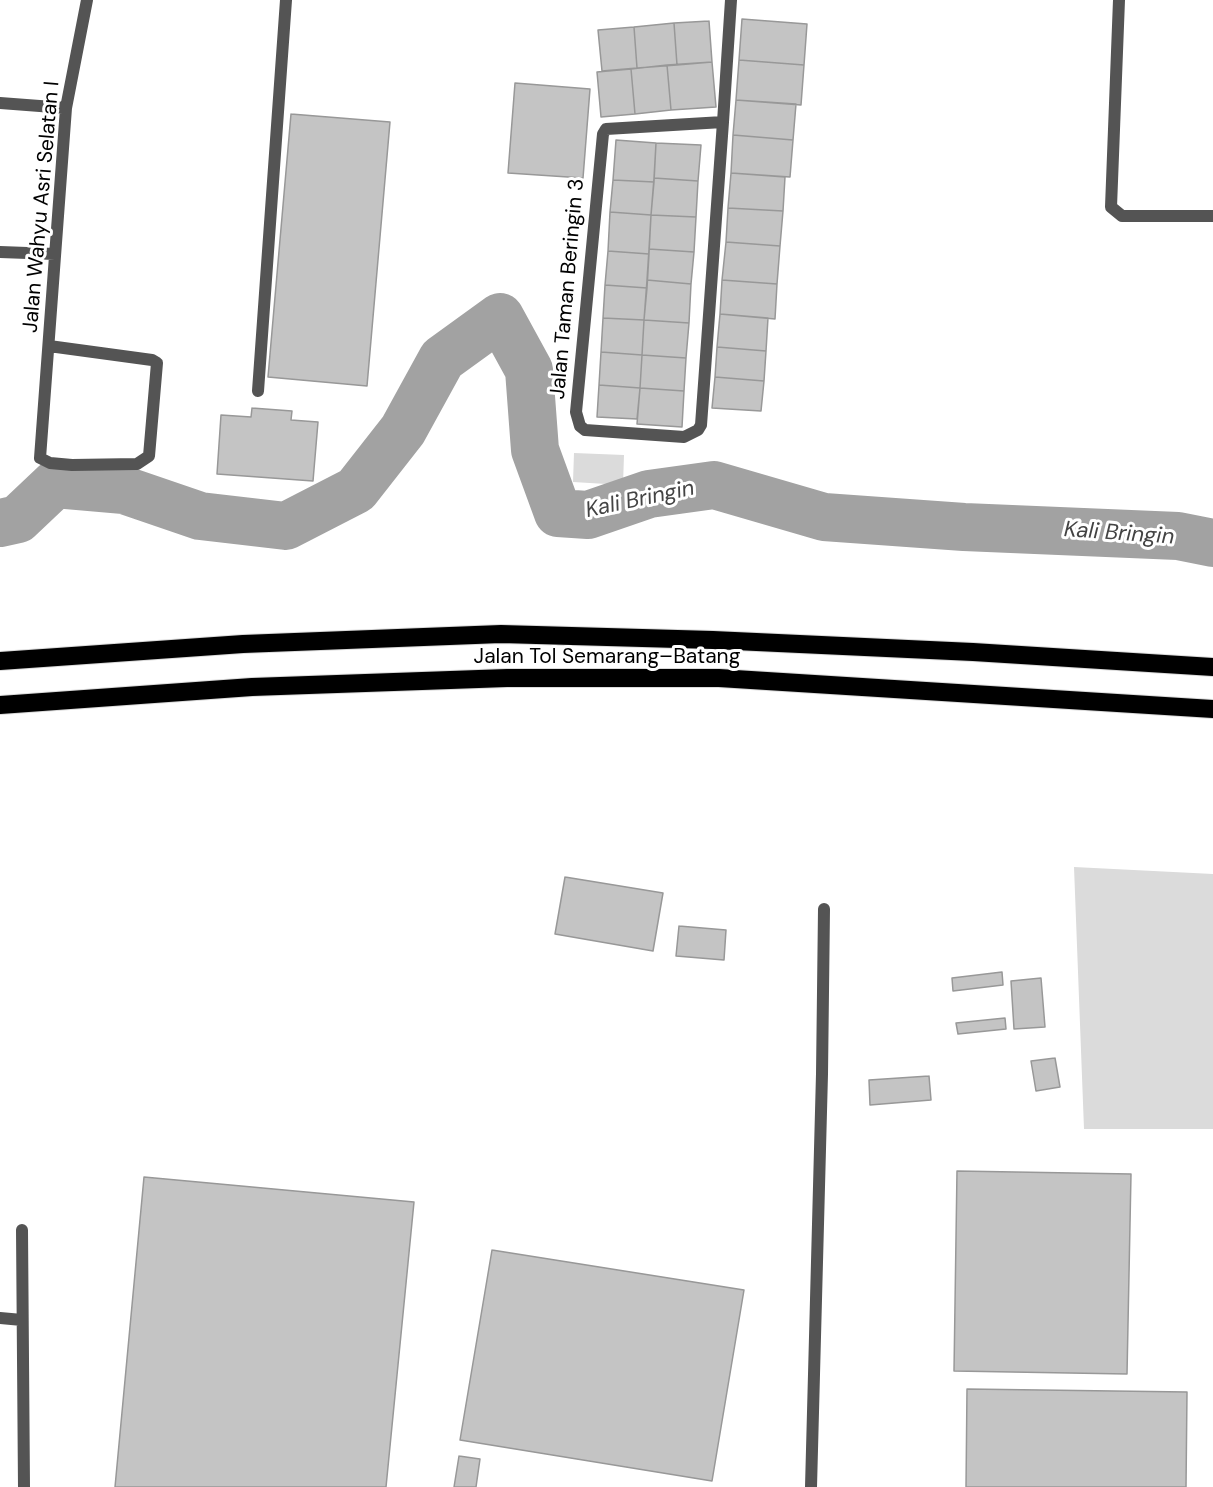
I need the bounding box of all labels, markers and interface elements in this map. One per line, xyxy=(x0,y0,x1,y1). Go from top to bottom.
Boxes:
street label: Jalan Wahyu Asri Selatan I xyxy=(18,80,66,334)
street label: Jalan Taman Beringin 3 xyxy=(546,178,590,400)
water label: Kali Bringin xyxy=(583,476,697,524)
water label: Kali Bringin xyxy=(1063,517,1175,551)
street label: Jalan Tol Semarang–Batang xyxy=(474,644,740,670)

